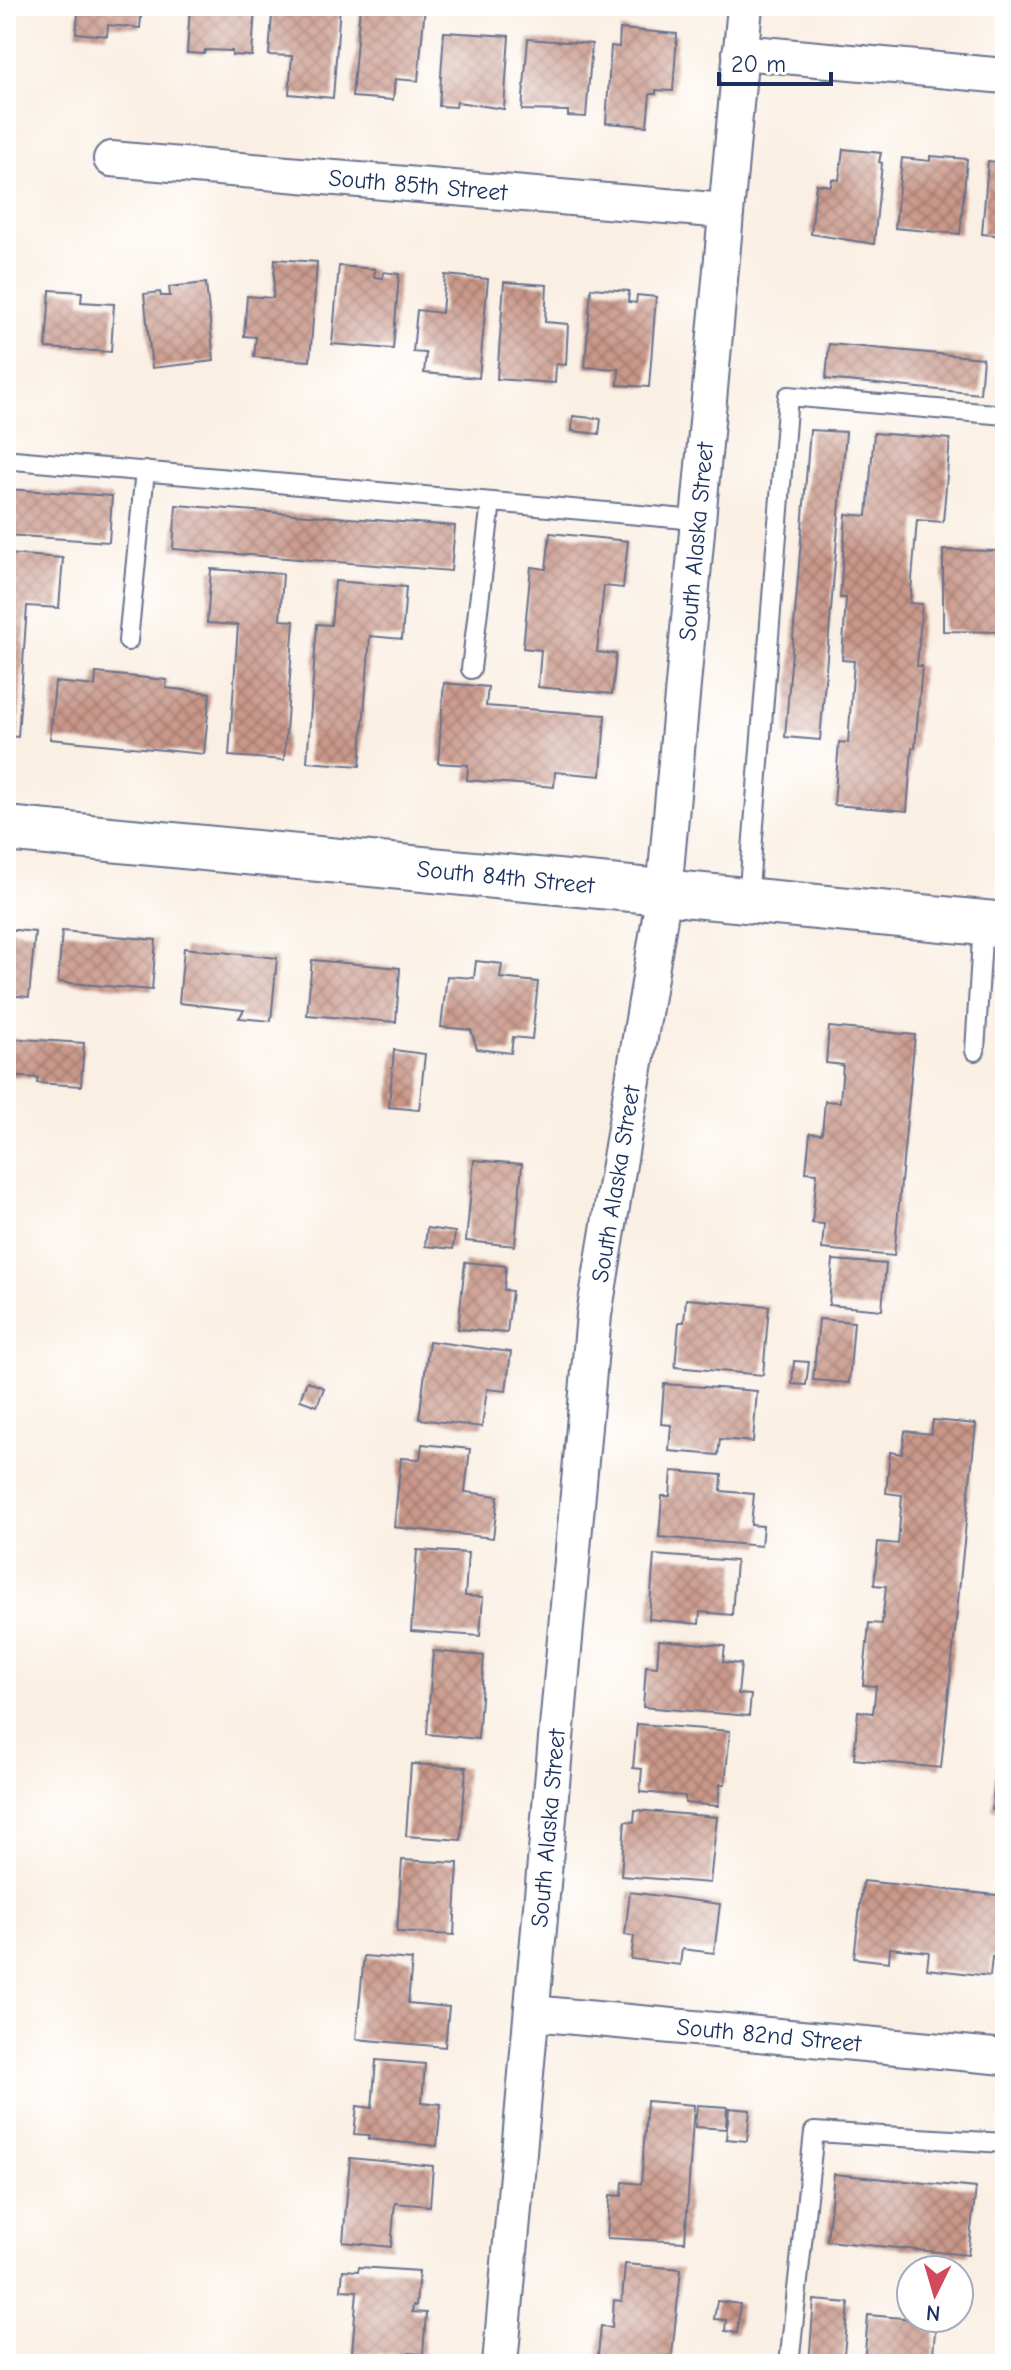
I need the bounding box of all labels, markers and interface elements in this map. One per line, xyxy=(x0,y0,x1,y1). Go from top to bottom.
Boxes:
scale bar xyxy=(719,36,831,86)
text: 20 m xyxy=(731,50,786,78)
street label: South 85th Street xyxy=(327,163,510,207)
street label: South Alaska Street xyxy=(673,440,719,642)
street label: South 84th Street xyxy=(416,855,597,900)
street label: South Alaska Street xyxy=(586,1082,646,1285)
street label: South Alaska Street xyxy=(525,1727,571,1929)
street label: South 82nd Street xyxy=(676,2013,864,2058)
north arrow xyxy=(895,2254,975,2334)
text: N xyxy=(925,2299,942,2327)

